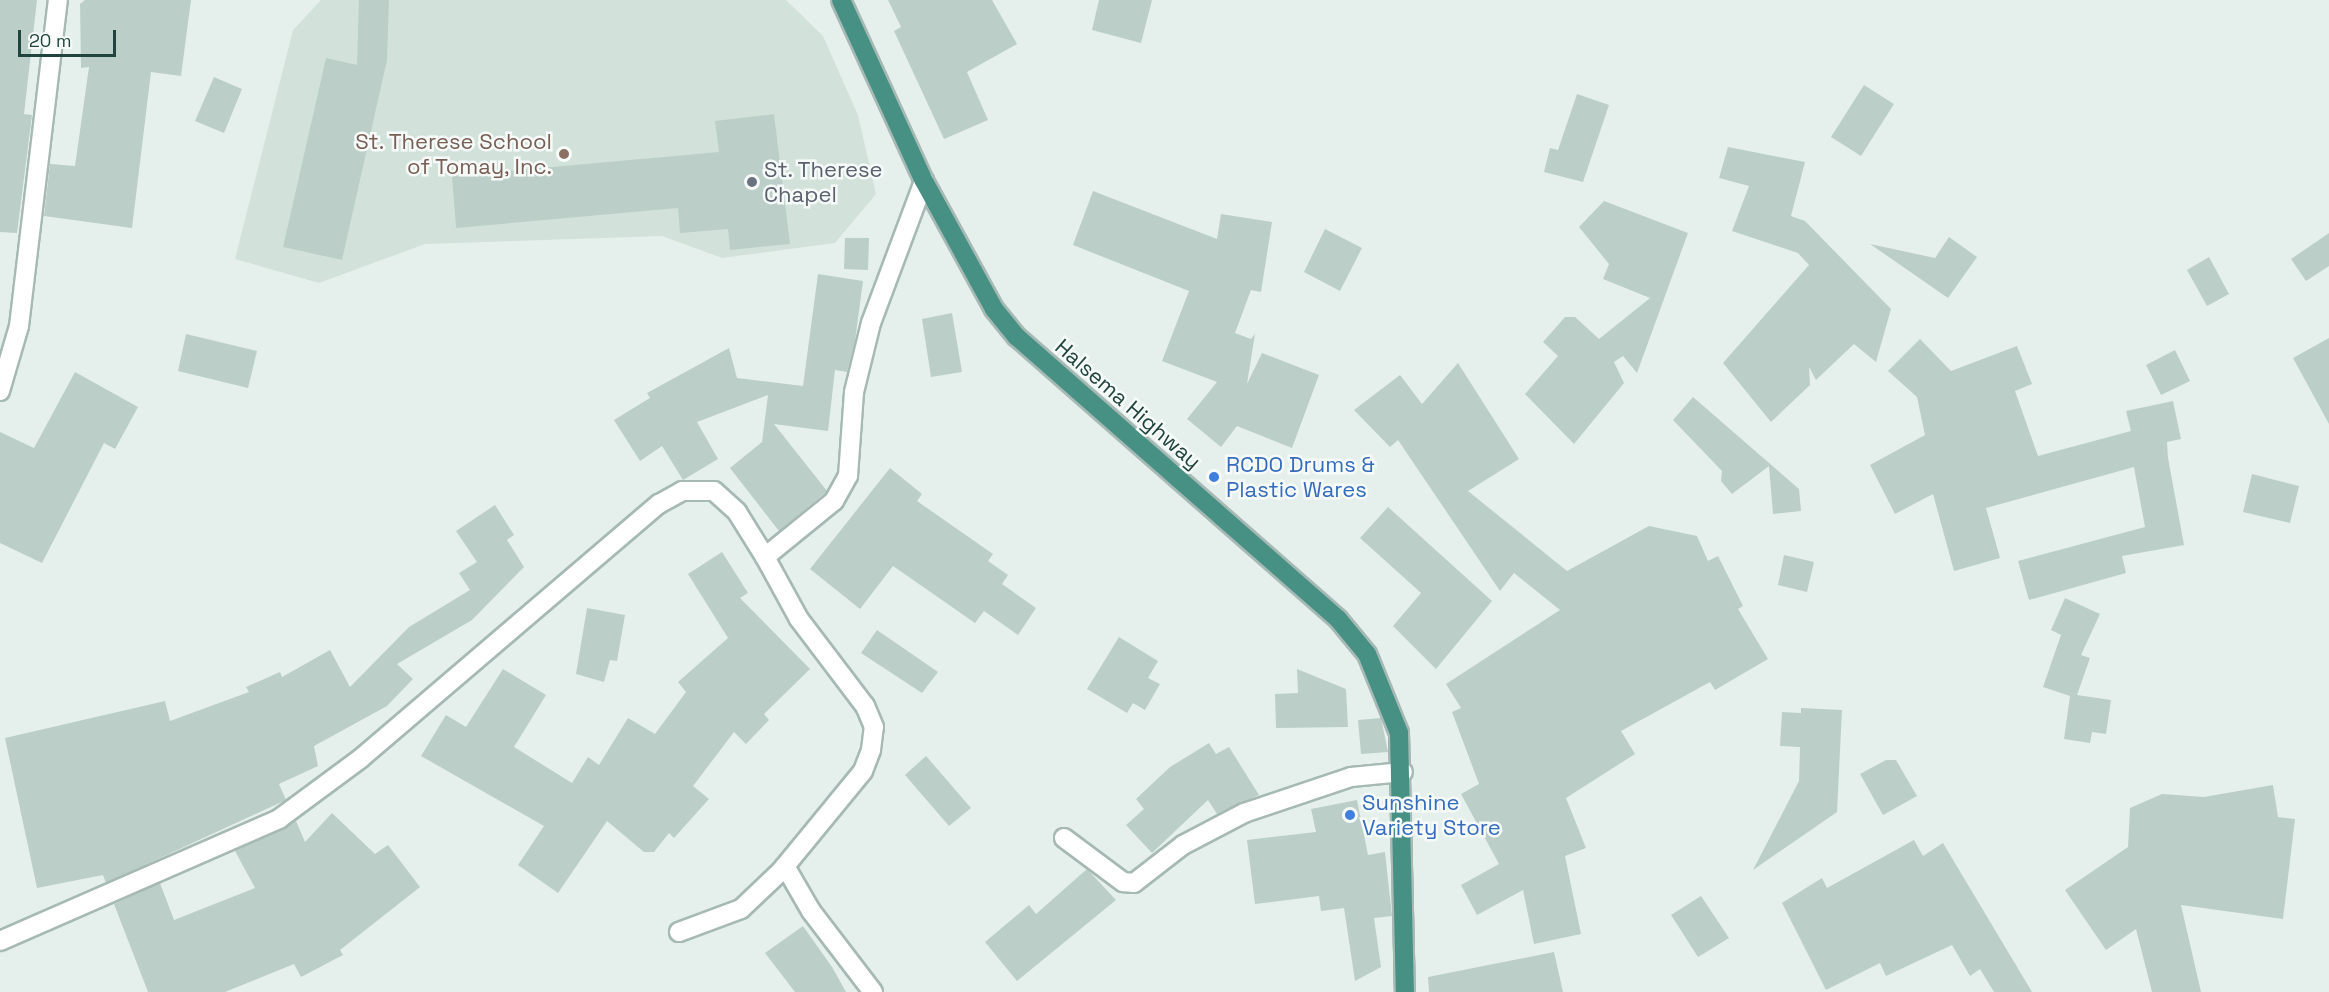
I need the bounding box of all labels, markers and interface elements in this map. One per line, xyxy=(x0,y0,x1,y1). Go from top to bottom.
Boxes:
scale bar xyxy=(21,18,118,56)
text: 20 m xyxy=(29,29,72,52)
place label: St. Therese School of Tomay, Inc. xyxy=(354,128,552,180)
marker: St. Therese School of Tomay, Inc. xyxy=(557,147,571,161)
place label: St. Therese Chapel xyxy=(764,156,884,208)
marker: St. Therese Chapel xyxy=(745,175,759,189)
street label: Halsema Highway xyxy=(1050,333,1206,475)
place label: RCDO Drums & Plastic Wares xyxy=(1226,451,1375,502)
marker: RCDO Drums & Plastic Wares xyxy=(1207,470,1221,484)
place label: Sunshine Variety Store xyxy=(1362,789,1501,840)
marker: Sunshine Variety Store xyxy=(1343,808,1357,822)

